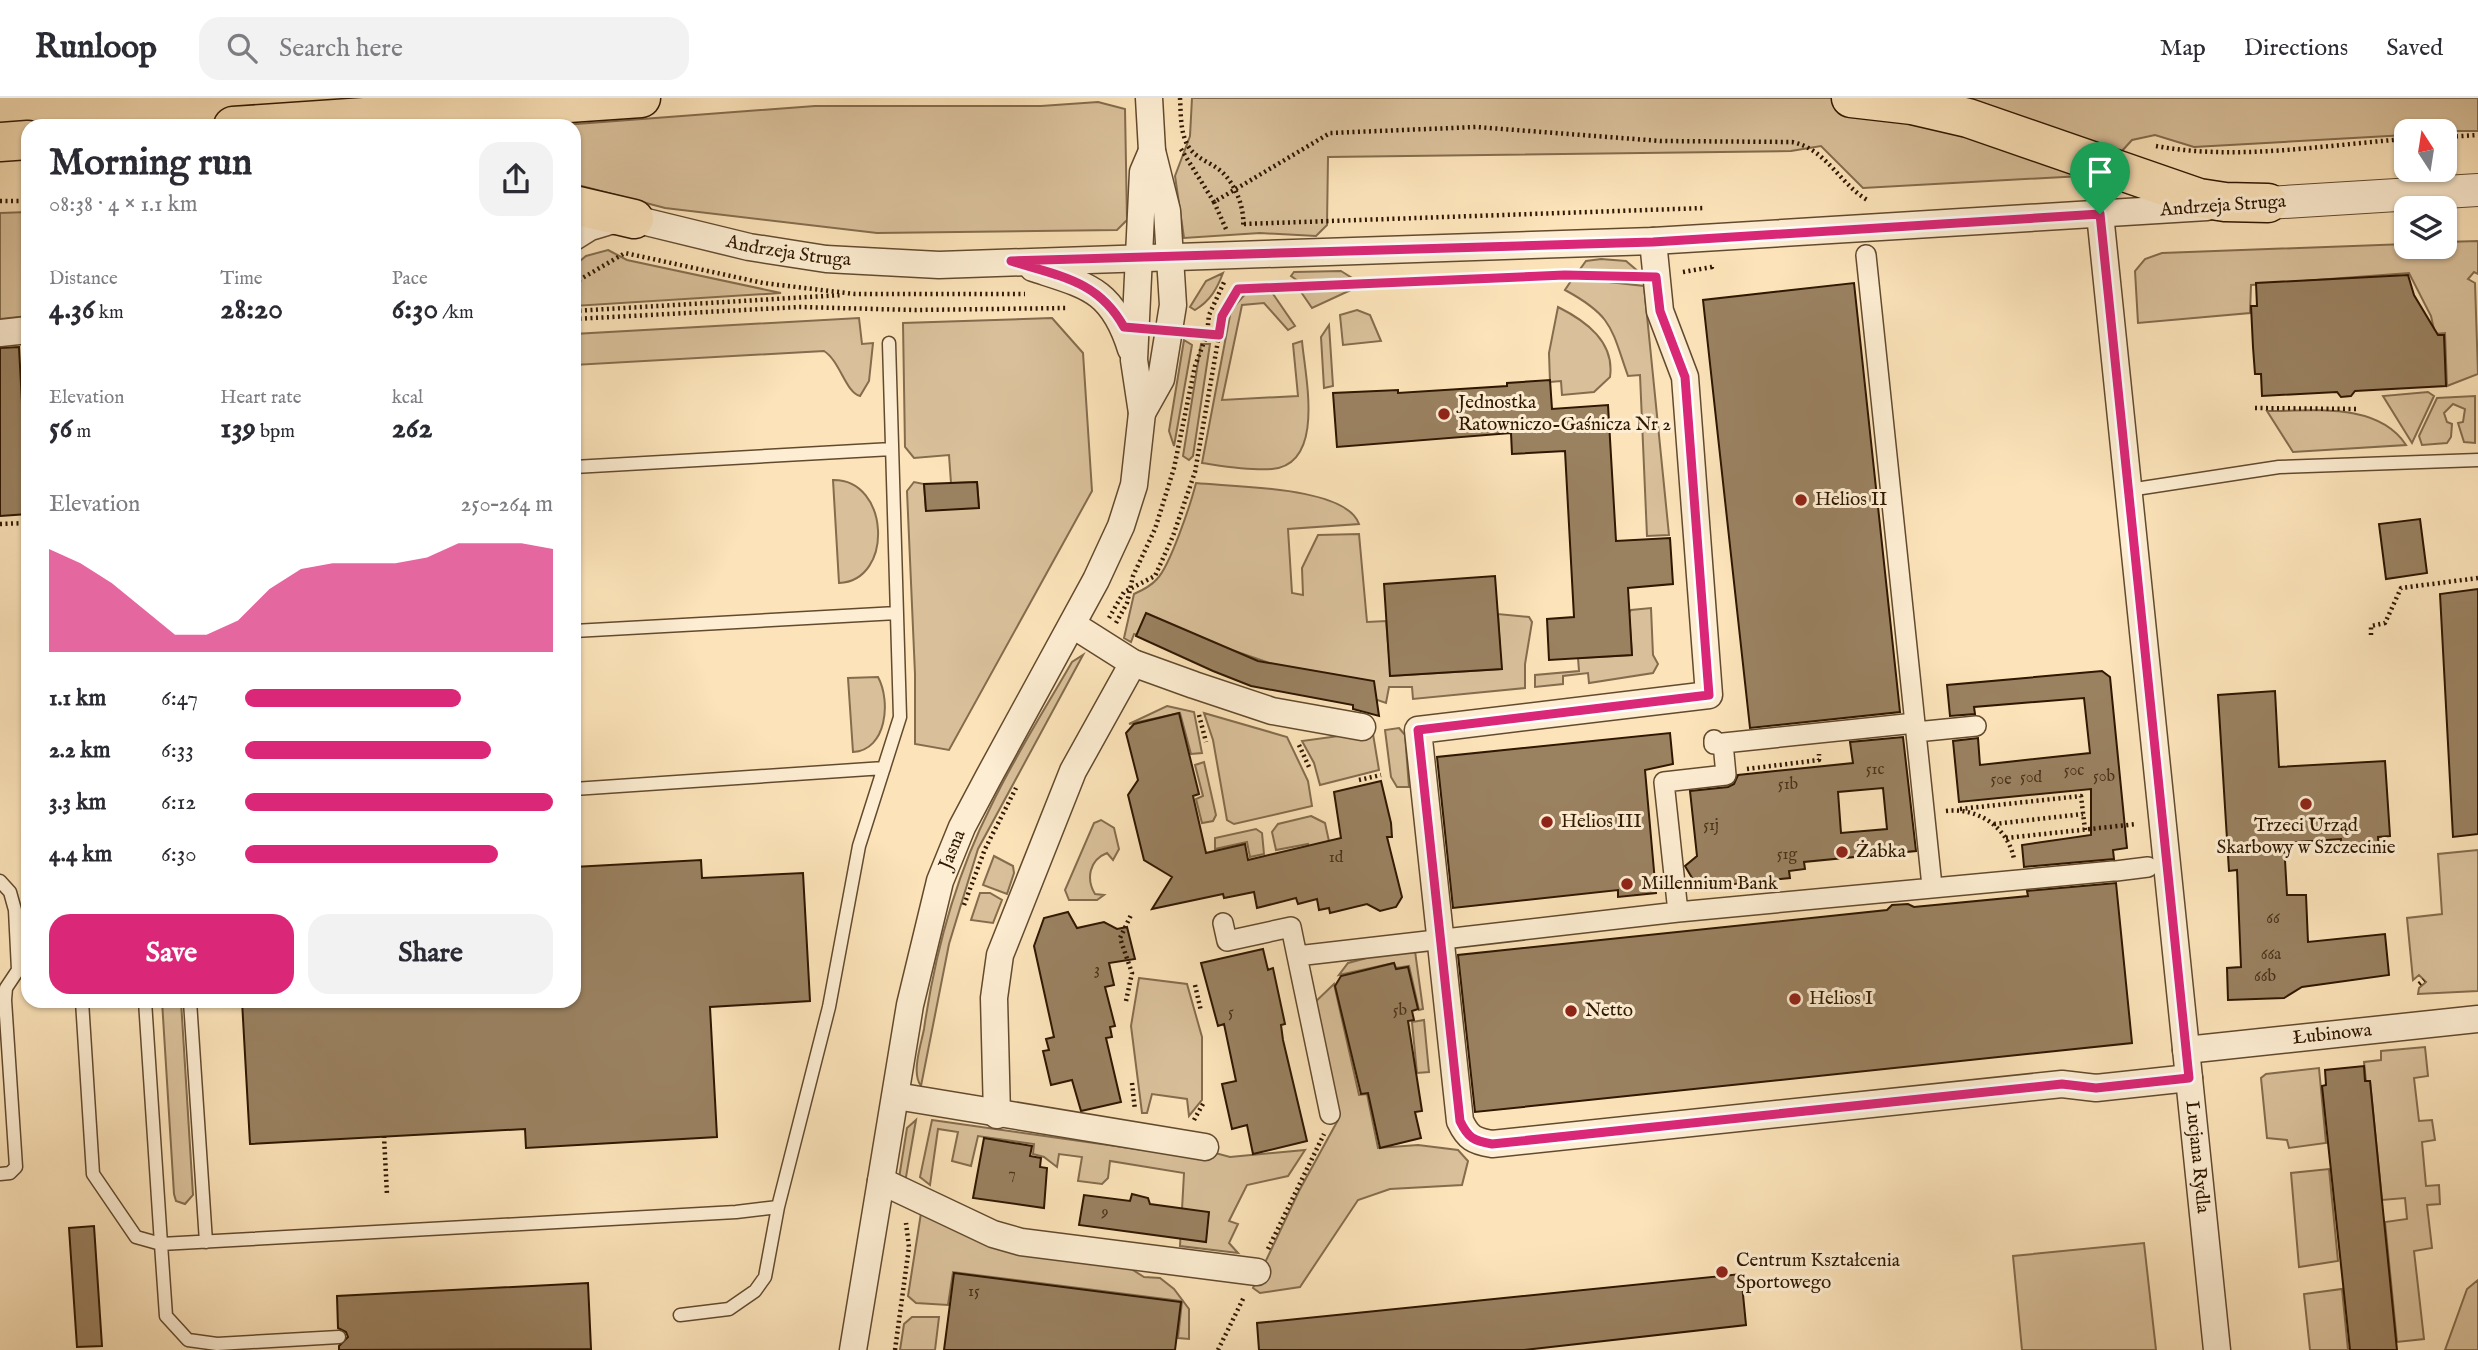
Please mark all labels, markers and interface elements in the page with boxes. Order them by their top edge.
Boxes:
search box [199,17,689,80]
text: Runloop [35,27,157,69]
icon: search [223,29,261,67]
text: Search here [279,32,403,65]
text: Map [2160,33,2206,64]
text: Directions [2244,33,2348,64]
text: Saved [2386,33,2443,64]
north arrow [2394,119,2457,182]
map controls [2394,119,2457,259]
text: Morning run [49,140,252,188]
button: share [479,142,553,216]
pin [2070,142,2130,214]
icon: arrive [2081,153,2119,191]
text: 08:38 · 4 × 1.1 km [49,190,198,219]
street label: Andrzeja Struga [2158,190,2288,222]
button: layers [2394,196,2457,259]
street label: Andrzeja Struga [723,230,852,272]
text: Distance [49,267,118,291]
text: Time [220,267,263,291]
text: Pace [392,267,428,291]
text: 4.36 [49,291,95,329]
text: 28:20 [220,291,283,329]
text: 6:30 [392,291,438,329]
text: km [95,301,124,325]
text: /km [438,301,474,325]
text: Elevation [49,386,124,410]
text: Heart rate [220,386,301,410]
text: kcal [392,386,423,410]
place label: Jednostka Ratowniczo-Gaśnicza Nr 2 [1456,391,1671,437]
marker: Jednostka Ratowniczo-Gaśnicza Nr 2 [1436,406,1452,422]
text: 56 [49,410,72,448]
text: 139 [220,410,256,448]
text: 262 [392,410,432,448]
text: m [72,420,91,444]
text: bpm [256,420,295,444]
place label: Helios II [1815,488,1887,512]
text: Elevation [49,490,140,519]
text: 250–264 m [460,490,553,519]
marker: Helios II [1793,492,1809,508]
text: 1.1 km [49,684,106,713]
text: 6:47 [161,684,198,713]
text: 2.2 km [49,736,111,765]
text: 6:33 [161,736,194,765]
house number: 51c [1866,760,1884,780]
house number: 50c [2064,761,2084,781]
house number: 50b [2093,767,2116,787]
house number: 50d [2020,768,2043,788]
house number: 50e [1991,770,2011,790]
house number: 51b [1778,775,1799,795]
text: 3.3 km [49,788,106,817]
text: 6:12 [161,788,196,817]
marker: Trzeci Urząd Skarbowy w Szczecinie [2298,796,2314,812]
place label: Helios III [1561,810,1642,834]
marker: Helios III [1539,814,1555,830]
place label: Trzeci Urząd Skarbowy w Szczecinie [2216,814,2396,860]
house number: 51j [1703,816,1719,836]
street label: Jasna [933,826,972,875]
text: 4.4 km [49,840,112,869]
text: 6:30 [161,840,197,869]
place label: Żabka [1856,840,1907,864]
marker: Żabka [1834,844,1850,860]
house number: 51g [1777,845,1798,865]
house number: 1d [1329,848,1344,868]
place label: Millennium Bank [1641,872,1779,896]
marker: Millennium Bank [1619,876,1635,892]
house number: 66 [2266,909,2280,929]
button: Save [49,914,294,994]
button: Share [308,914,553,994]
house number: 66a [2261,945,2281,965]
house number: 3 [1094,960,1100,980]
house number: 66b [2254,967,2276,987]
place label: Helios I [1809,987,1873,1011]
marker: Helios I [1787,991,1803,1007]
place label: Netto [1585,999,1633,1023]
house number: 5b [1393,1001,1408,1021]
house number: 5 [1228,1003,1234,1023]
marker: Netto [1563,1003,1579,1019]
street label: Łubinowa [2291,1018,2374,1051]
street label: Lucjana Rydla [2179,1100,2215,1215]
house number: 7 [1008,1164,1016,1184]
house number: 9 [1101,1203,1109,1223]
place label: Centrum Kształcenia Sportowego [1736,1249,1901,1295]
marker: Centrum Kształcenia Sportowego [1714,1264,1730,1280]
house number: 15 [968,1282,980,1302]

